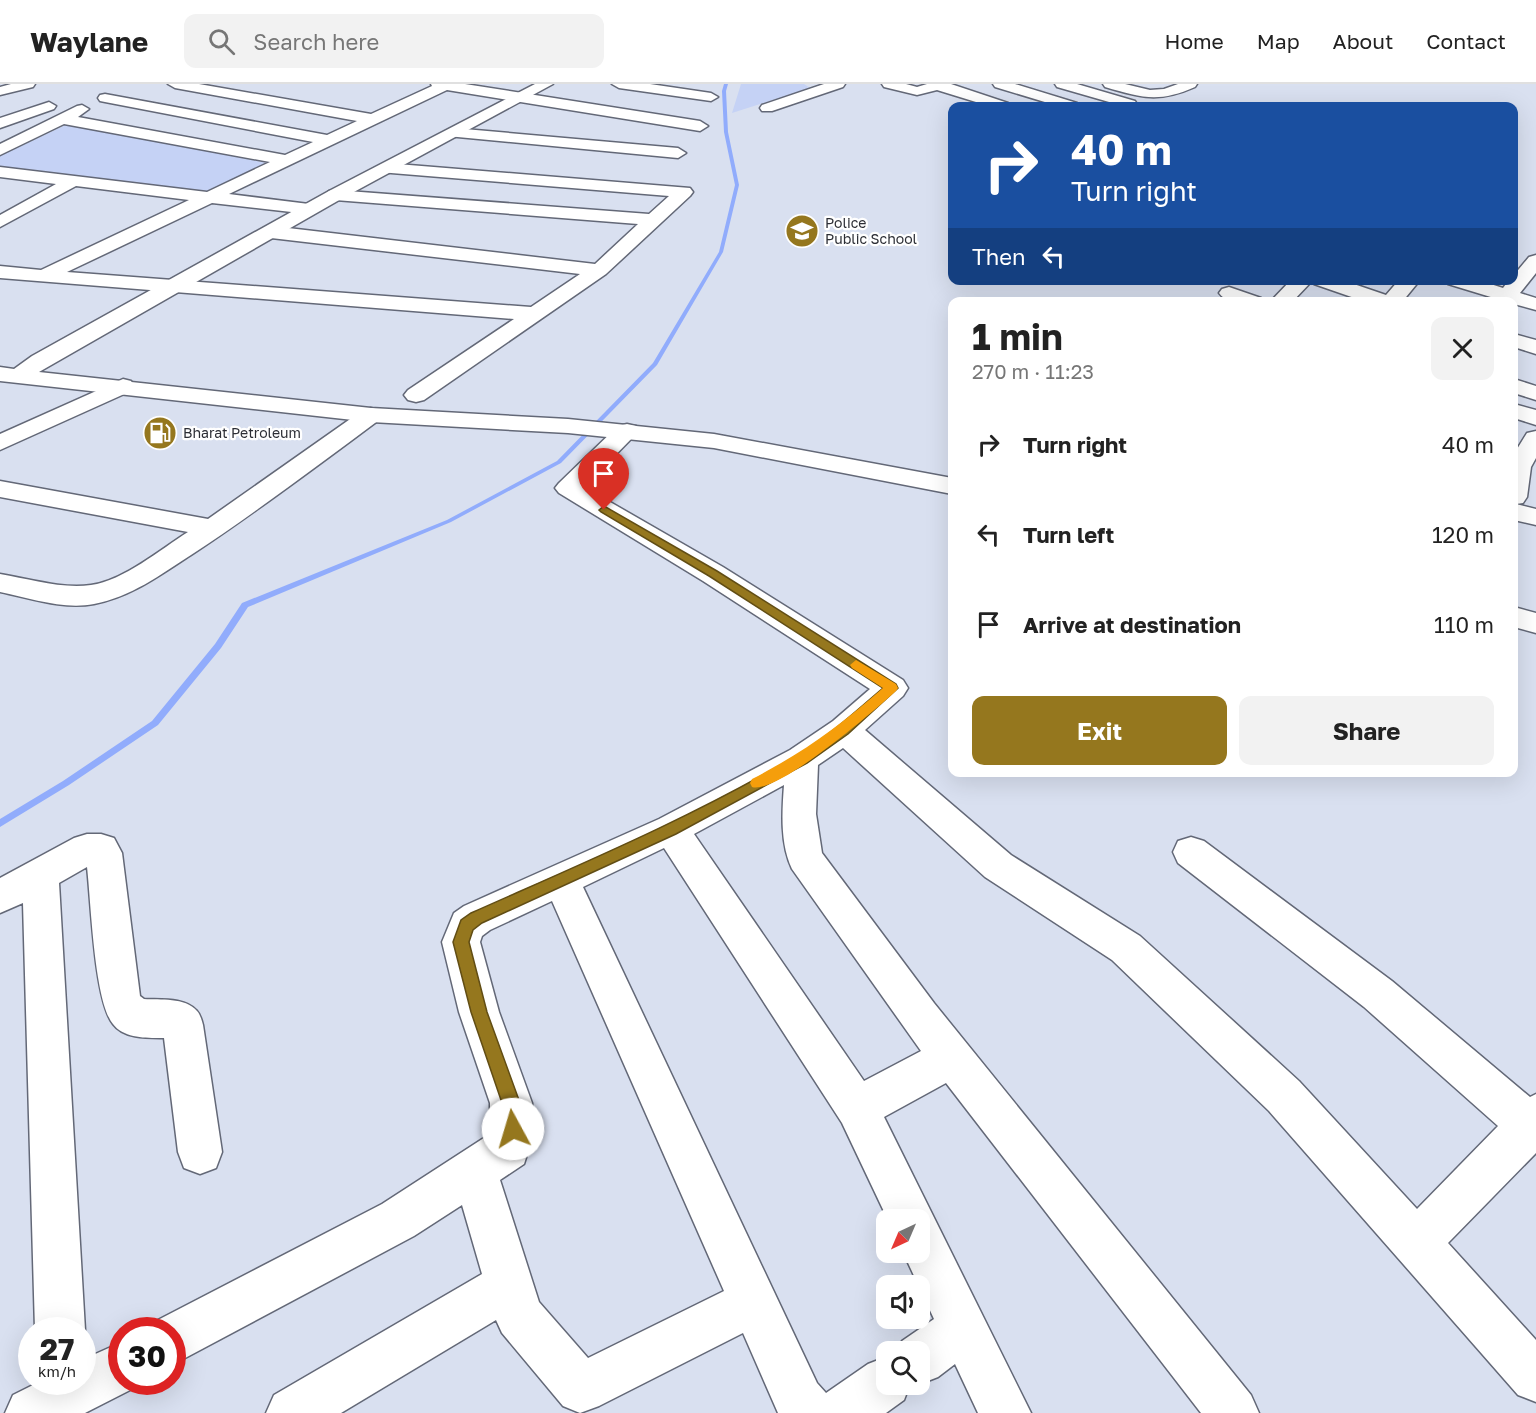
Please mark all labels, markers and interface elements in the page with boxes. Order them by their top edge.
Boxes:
search box [184,14,604,68]
text: Waylane [30,25,148,58]
icon: search [205,25,238,58]
text: Search here [253,28,379,55]
text: Home [1164,28,1224,54]
text: Map [1257,28,1300,54]
text: About [1333,28,1393,54]
text: Contact [1426,28,1506,54]
text: 40 m [1071,124,1172,174]
icon: right [972,126,1050,204]
text: Turn right [1071,175,1197,207]
school or university icon: Police Public School [784,213,820,249]
place label: Police Public School [825,214,917,247]
icon: left [1037,240,1070,273]
text: Then [972,243,1025,270]
text: 1 min [972,315,1063,358]
button: close [1431,317,1494,380]
text: 270 m · 11:23 [972,359,1094,383]
fuel station icon: Bharat Petroleum [142,415,178,451]
place label: Bharat Petroleum [183,424,301,441]
icon: right [972,428,1005,461]
text: Turn right [1023,431,1127,458]
text: 40 m [1442,431,1494,458]
pin [578,448,629,510]
icon: arrive [587,457,620,490]
icon: left [972,518,1005,551]
text: Turn left [1023,521,1114,548]
text: 120 m [1432,521,1494,548]
icon: arrive [972,608,1005,641]
text: Arrive at destination [1023,611,1241,638]
text: 110 m [1434,611,1494,638]
button: Exit [972,696,1227,765]
button: Share [1239,696,1494,765]
position arrow [481,1097,545,1161]
north arrow [876,1209,930,1263]
map controls [876,1209,930,1395]
button: sound [876,1275,930,1329]
speed limit sign: 30 [108,1317,186,1395]
text: 27 [40,1331,74,1367]
button: search [876,1341,930,1395]
text: km/h [38,1362,76,1380]

